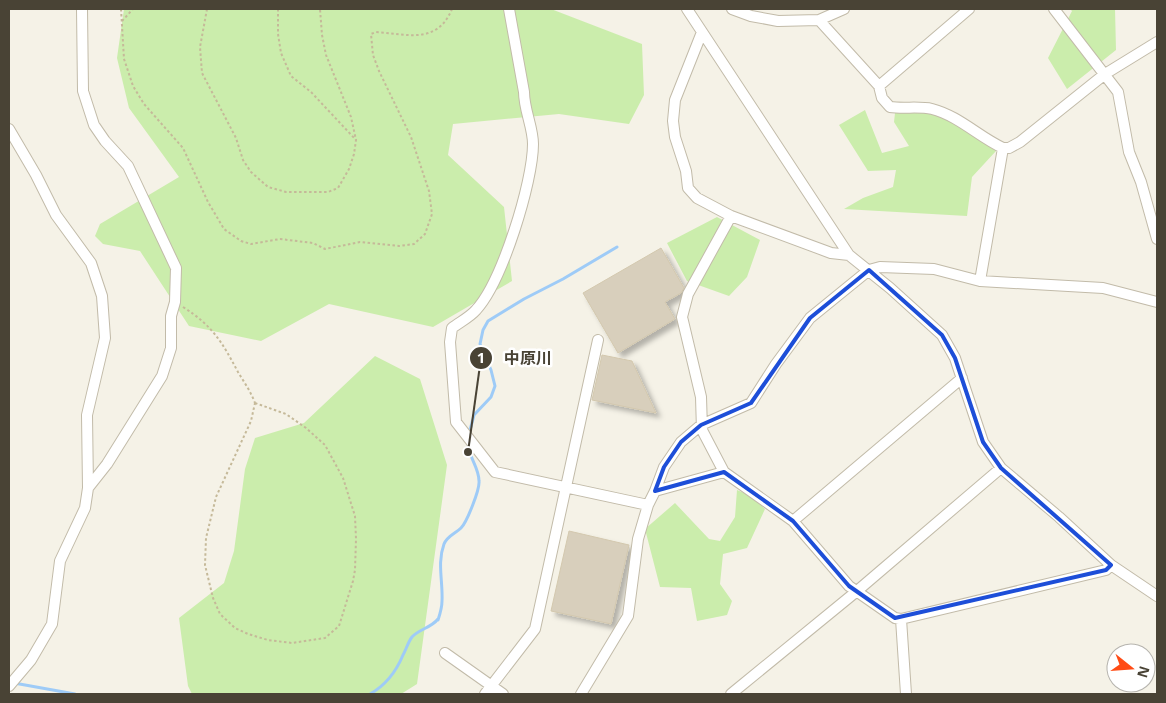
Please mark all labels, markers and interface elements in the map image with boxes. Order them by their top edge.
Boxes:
callout: 中原川 [469,343,562,374]
text: 1 [477,347,485,367]
text: 中原川 [504,347,552,369]
north arrow [1106,643,1156,693]
text: N [1133,664,1155,680]

